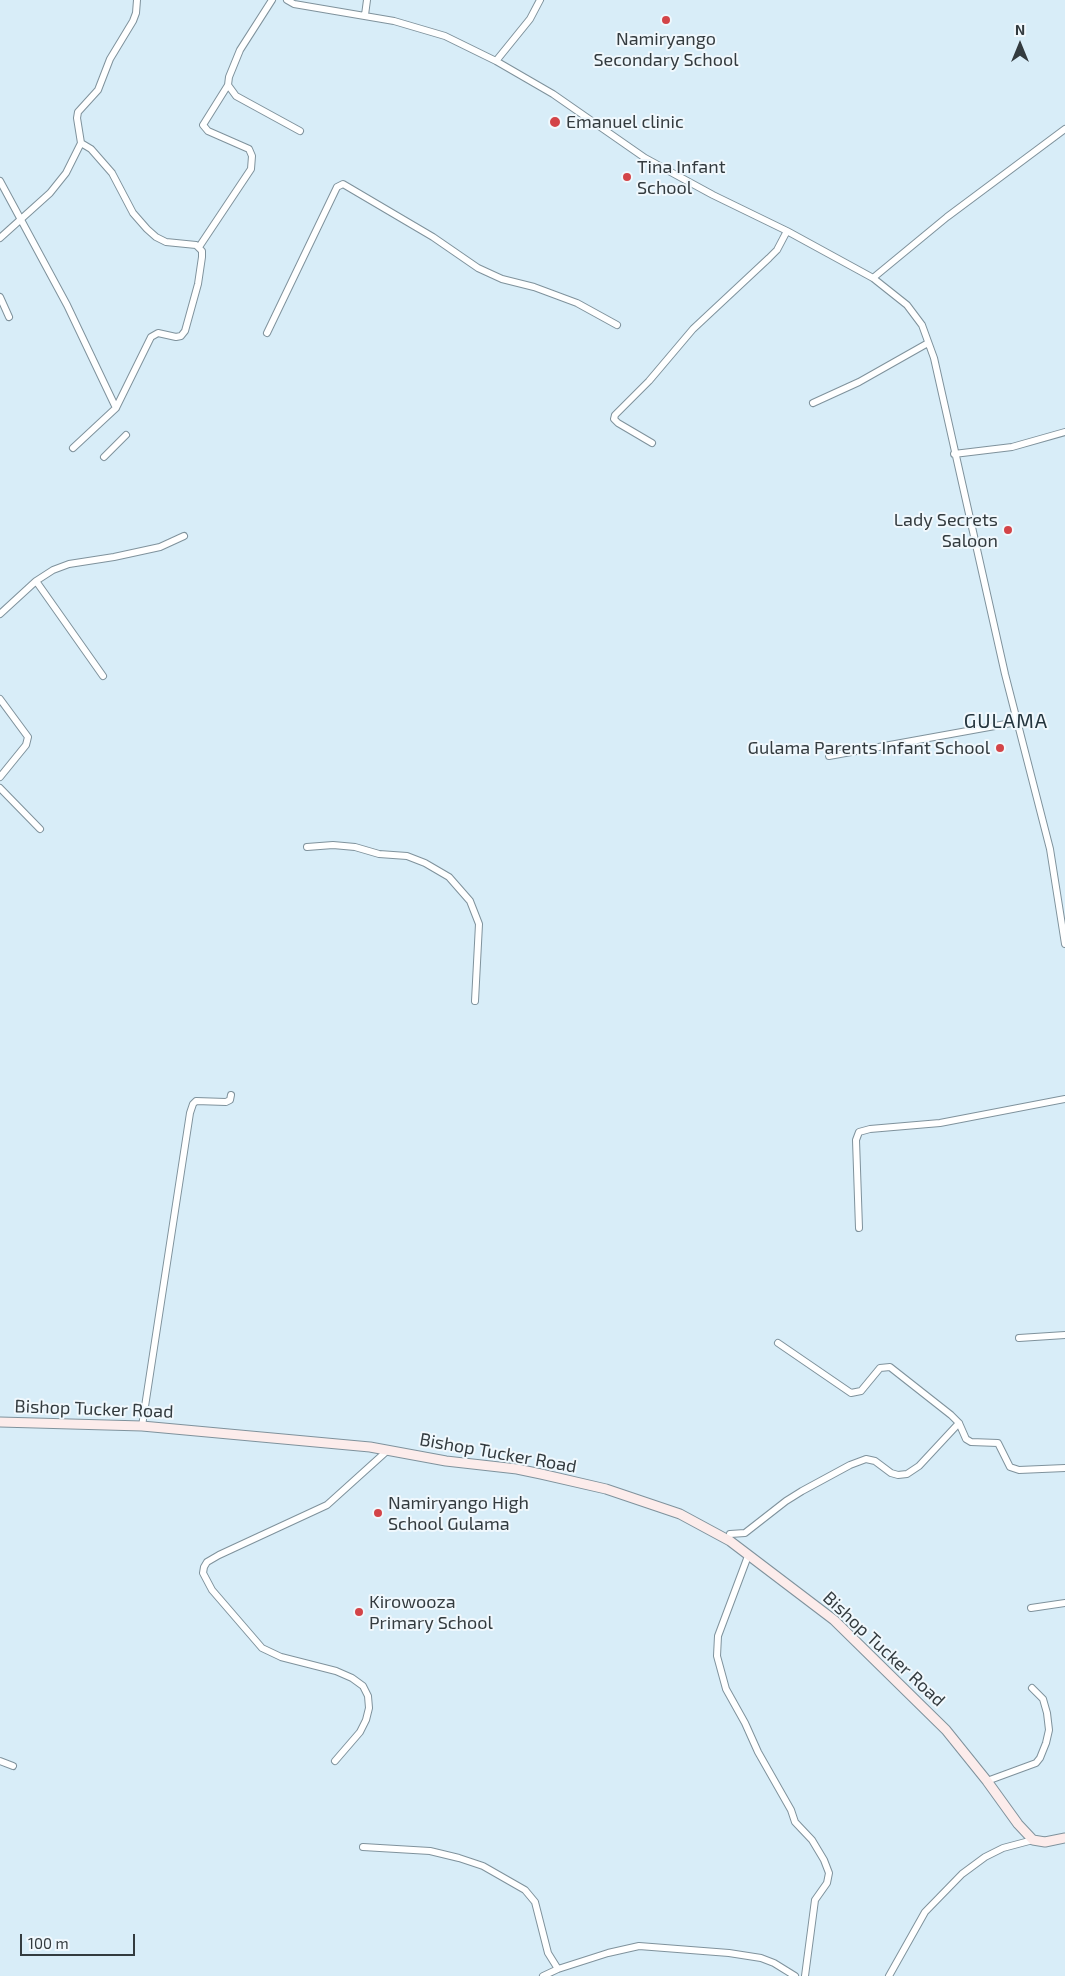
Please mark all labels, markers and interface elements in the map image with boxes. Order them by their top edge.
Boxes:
marker: Namiryango Secondary School [660,14,672,26]
north arrow [995,20,1045,70]
text: N [1015,21,1025,38]
place label: Namiryango Secondary School [593,28,739,70]
place label: Emanuel clinic [566,111,684,133]
marker: Emanuel clinic [548,115,562,129]
place label: Tina Infant School [637,156,725,198]
marker: Tina Infant School [621,171,633,183]
place label: Lady Secrets Saloon [894,509,998,552]
marker: Lady Secrets Saloon [1002,524,1014,536]
district label: GULAMA [963,709,1049,733]
place label: Gulama Parents Infant School [748,737,990,759]
marker: Gulama Parents Infant School [994,742,1006,754]
street label: Bishop Tucker Road [14,1395,174,1423]
street label: Bishop Tucker Road [418,1429,578,1477]
place label: Namiryango High School Gulama [388,1492,529,1535]
marker: Namiryango High School Gulama [372,1507,384,1519]
street label: Bishop Tucker Road [818,1587,950,1711]
place label: Kirowooza Primary School [369,1591,493,1634]
marker: Kirowooza Primary School [353,1606,365,1618]
scale bar [22,1924,138,1956]
text: 100 m [28,1934,69,1952]

